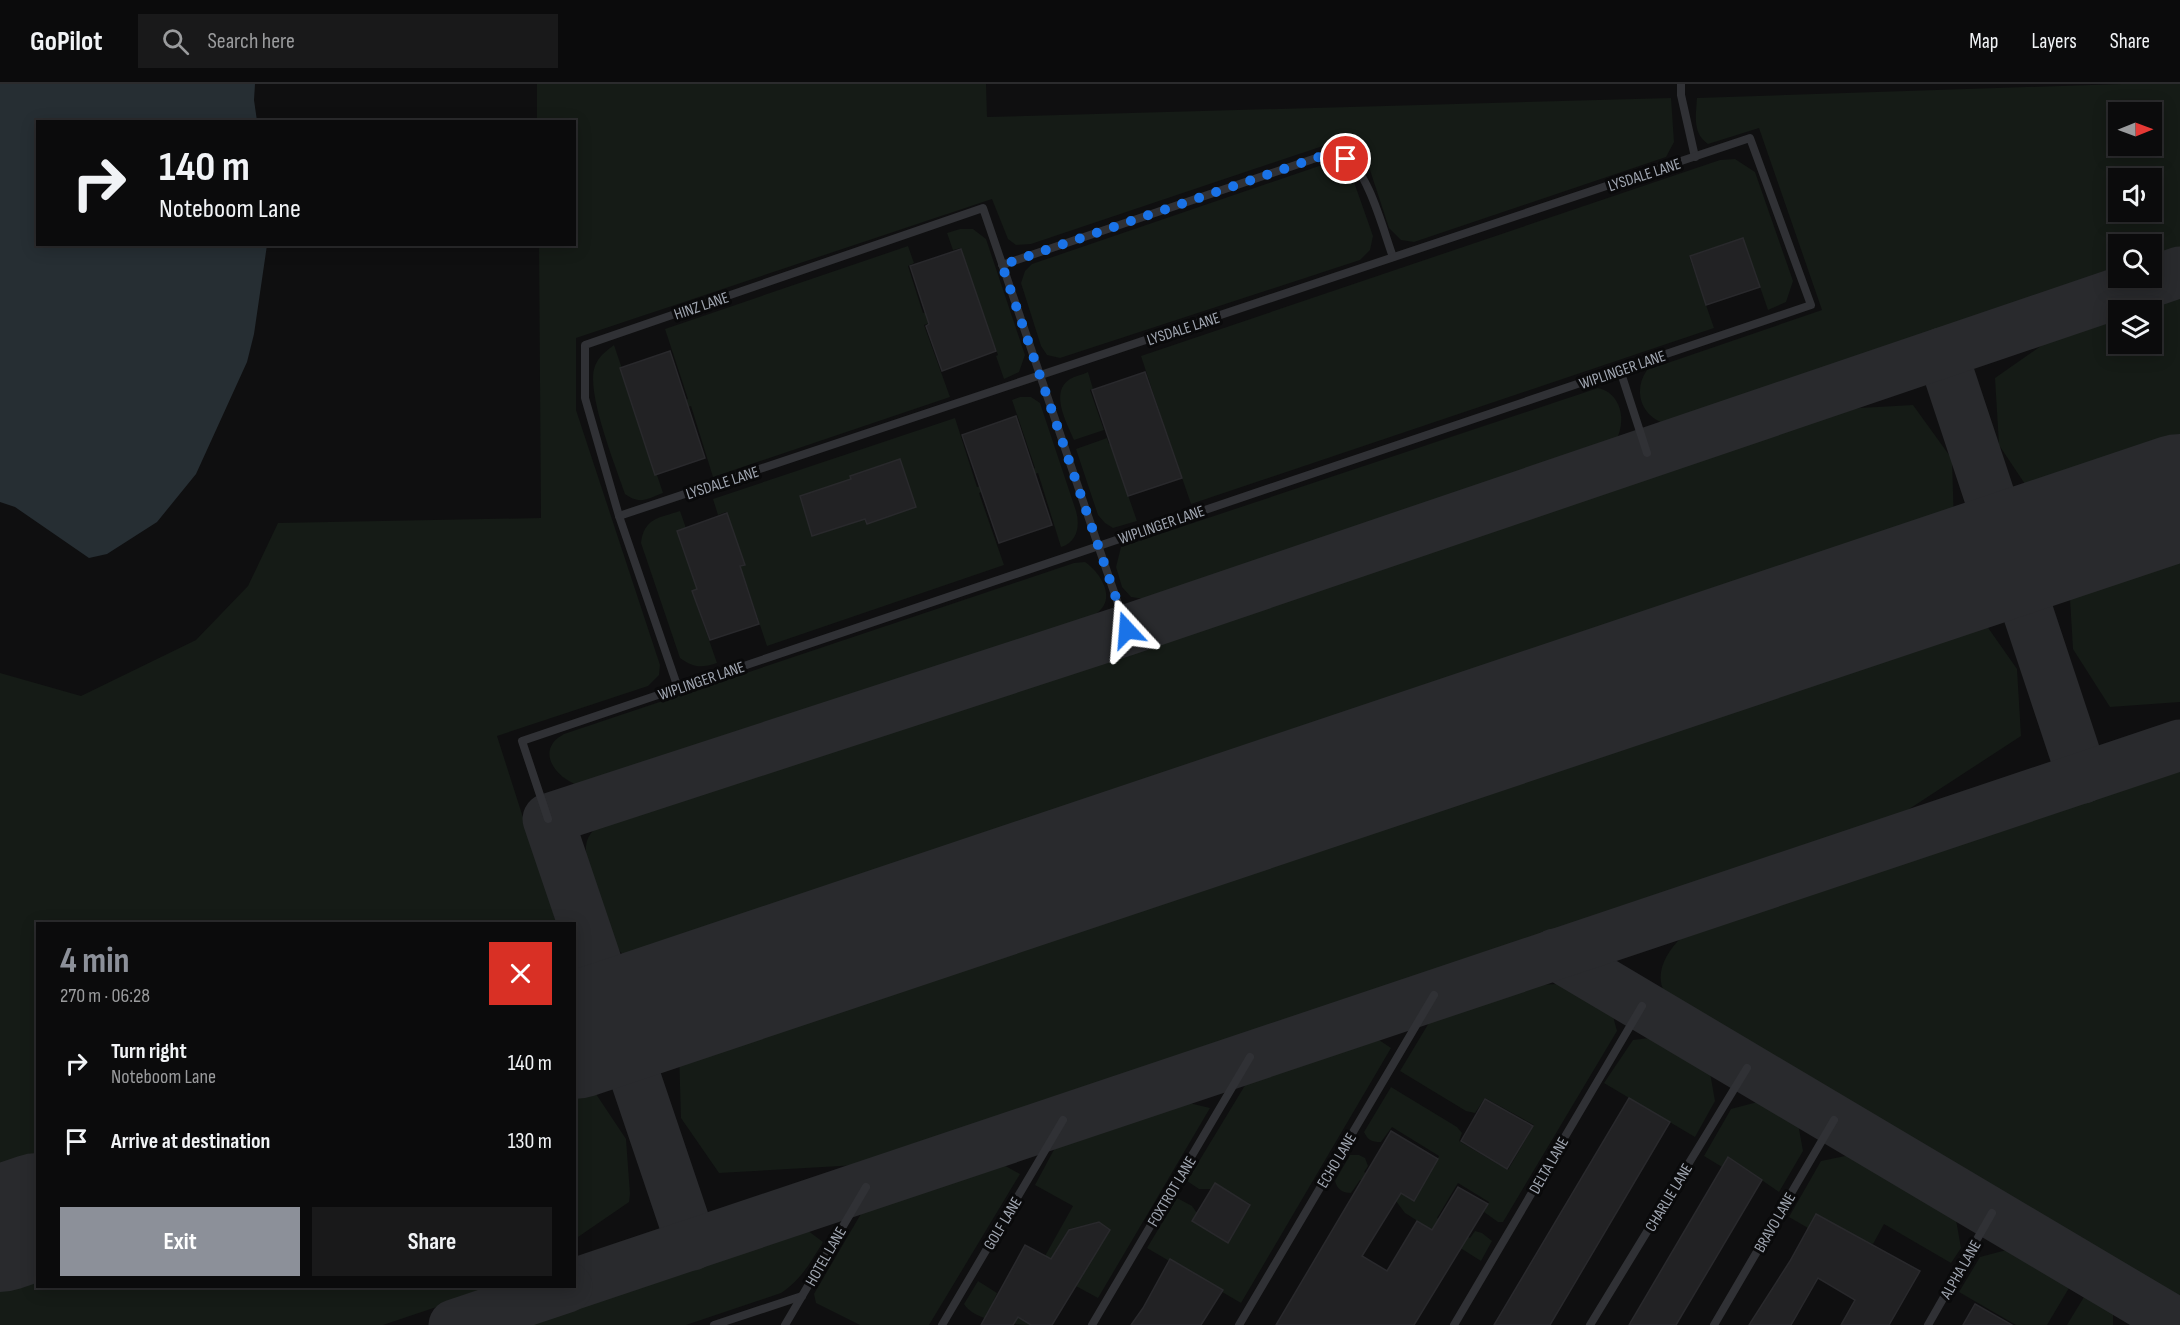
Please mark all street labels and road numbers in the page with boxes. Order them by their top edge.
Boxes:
street label: LYSDALE LANE [1606,155,1683,196]
street label: HINZ LANE [672,288,731,325]
street label: LYSDALE LANE [1145,309,1222,350]
street label: WIPLINGER LANE [1577,347,1668,394]
street label: LYSDALE LANE [684,463,761,504]
street label: WIPLINGER LANE [1116,502,1207,549]
street label: WIPLINGER LANE [656,658,747,705]
street label: ECHO LANE [1314,1130,1361,1192]
street label: DELTA LANE [1526,1134,1573,1197]
street label: FOXTROT LANE [1144,1153,1201,1230]
street label: CHARLIE LANE [1642,1160,1697,1235]
street label: BRAVO LANE [1751,1189,1800,1256]
street label: GOLF LANE [980,1194,1026,1254]
street label: HOTEL LANE [802,1224,851,1290]
street label: ALPHA LANE [1936,1237,1986,1303]

